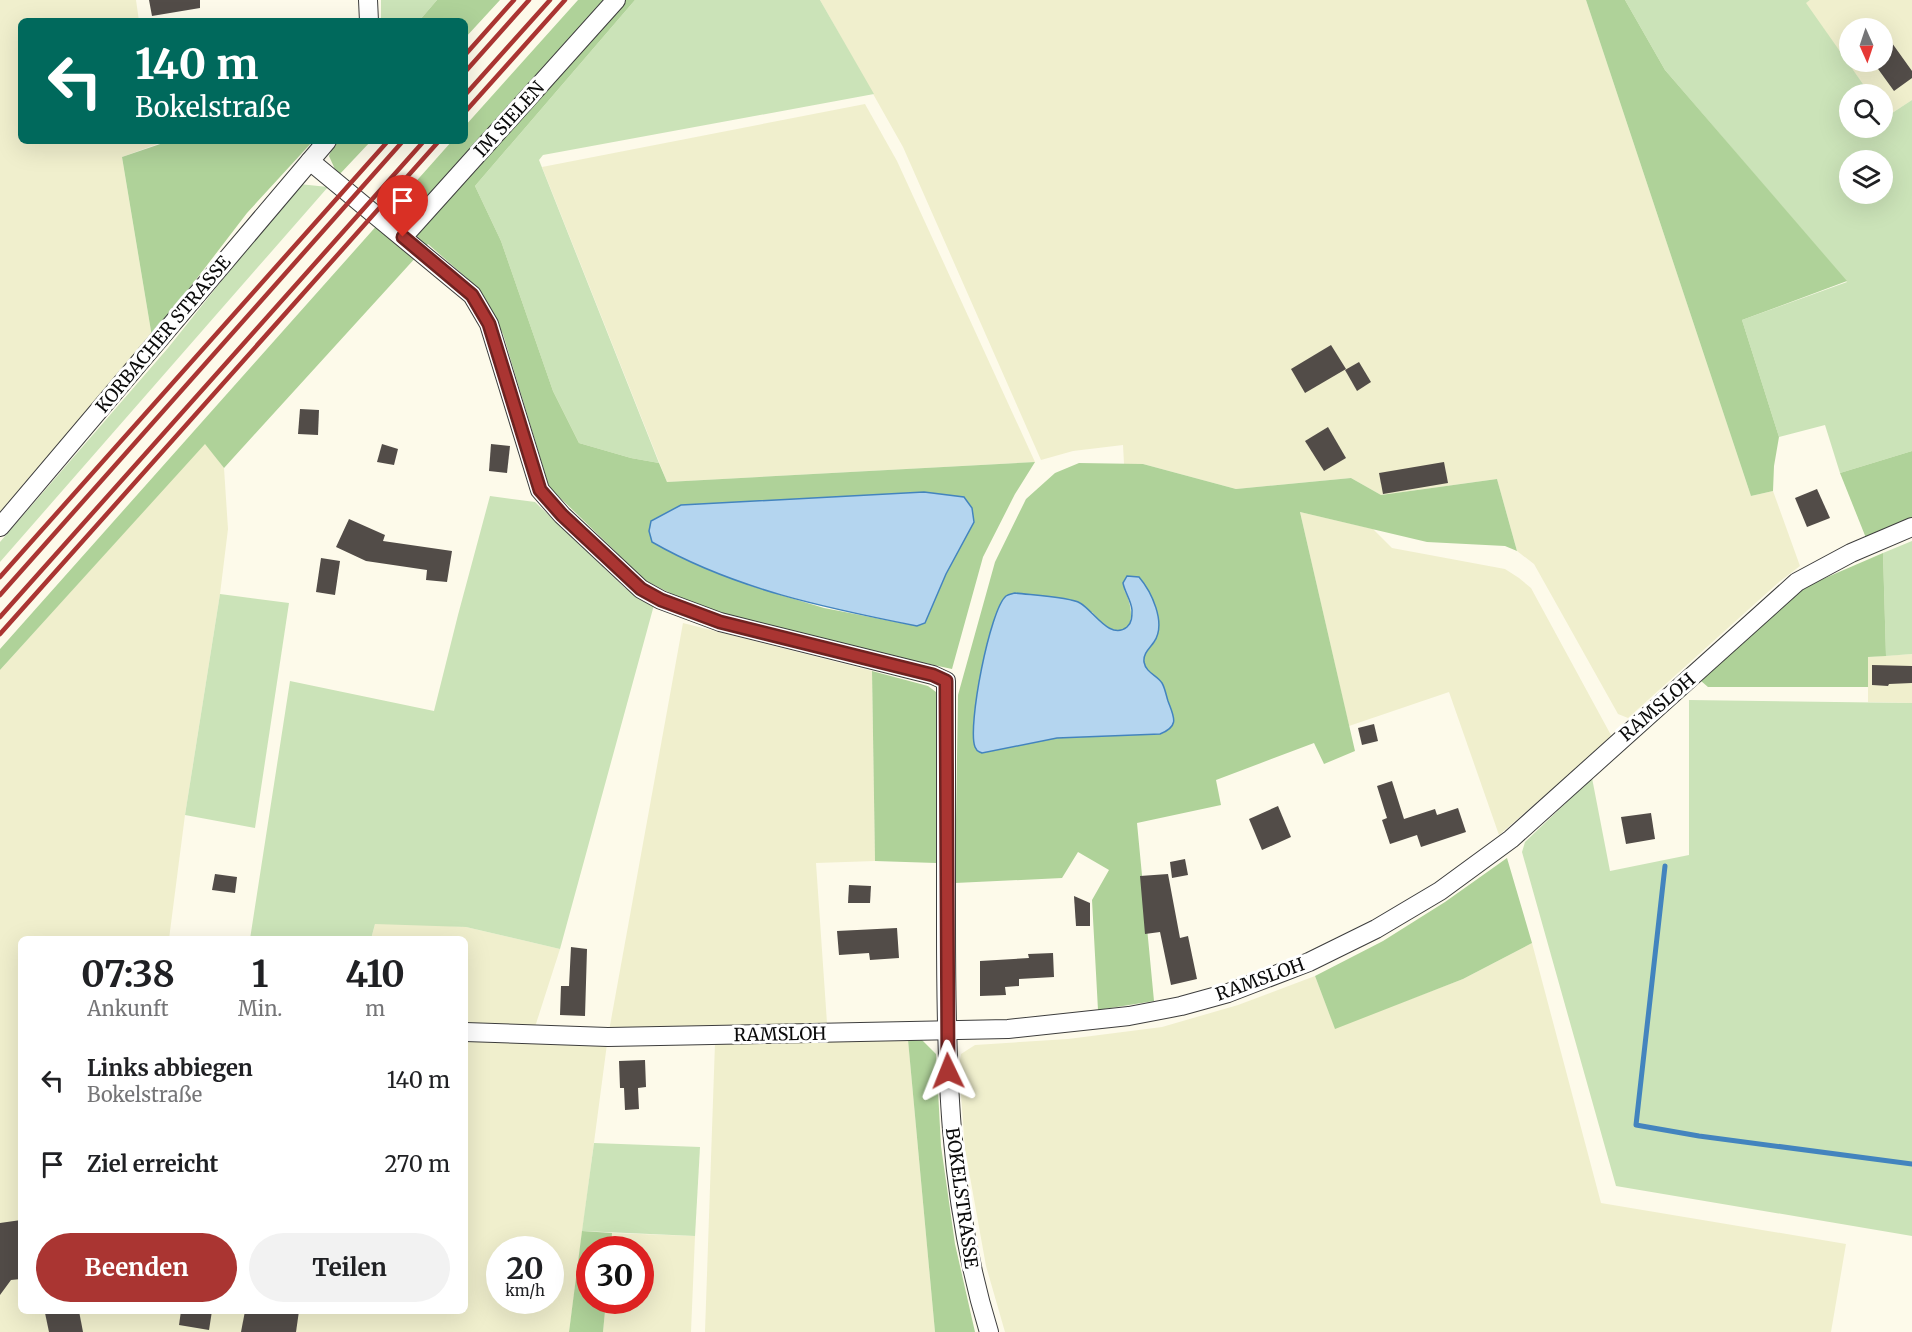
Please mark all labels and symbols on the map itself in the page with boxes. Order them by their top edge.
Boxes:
north arrow [1839,18,1893,72]
street label: IM SIELEN [469,76,549,162]
pin [377,175,428,237]
street label: KORBACHER STRASSE [91,250,236,417]
street label: RAMSLOH [1614,668,1700,746]
street label: RAMSLOH [1212,952,1308,1006]
street label: RAMSLOH [733,1022,827,1046]
position arrow [916,1039,980,1103]
street label: BOKELSTRASSE [941,1126,983,1271]
speed limit sign: 30 [576,1236,654,1314]

